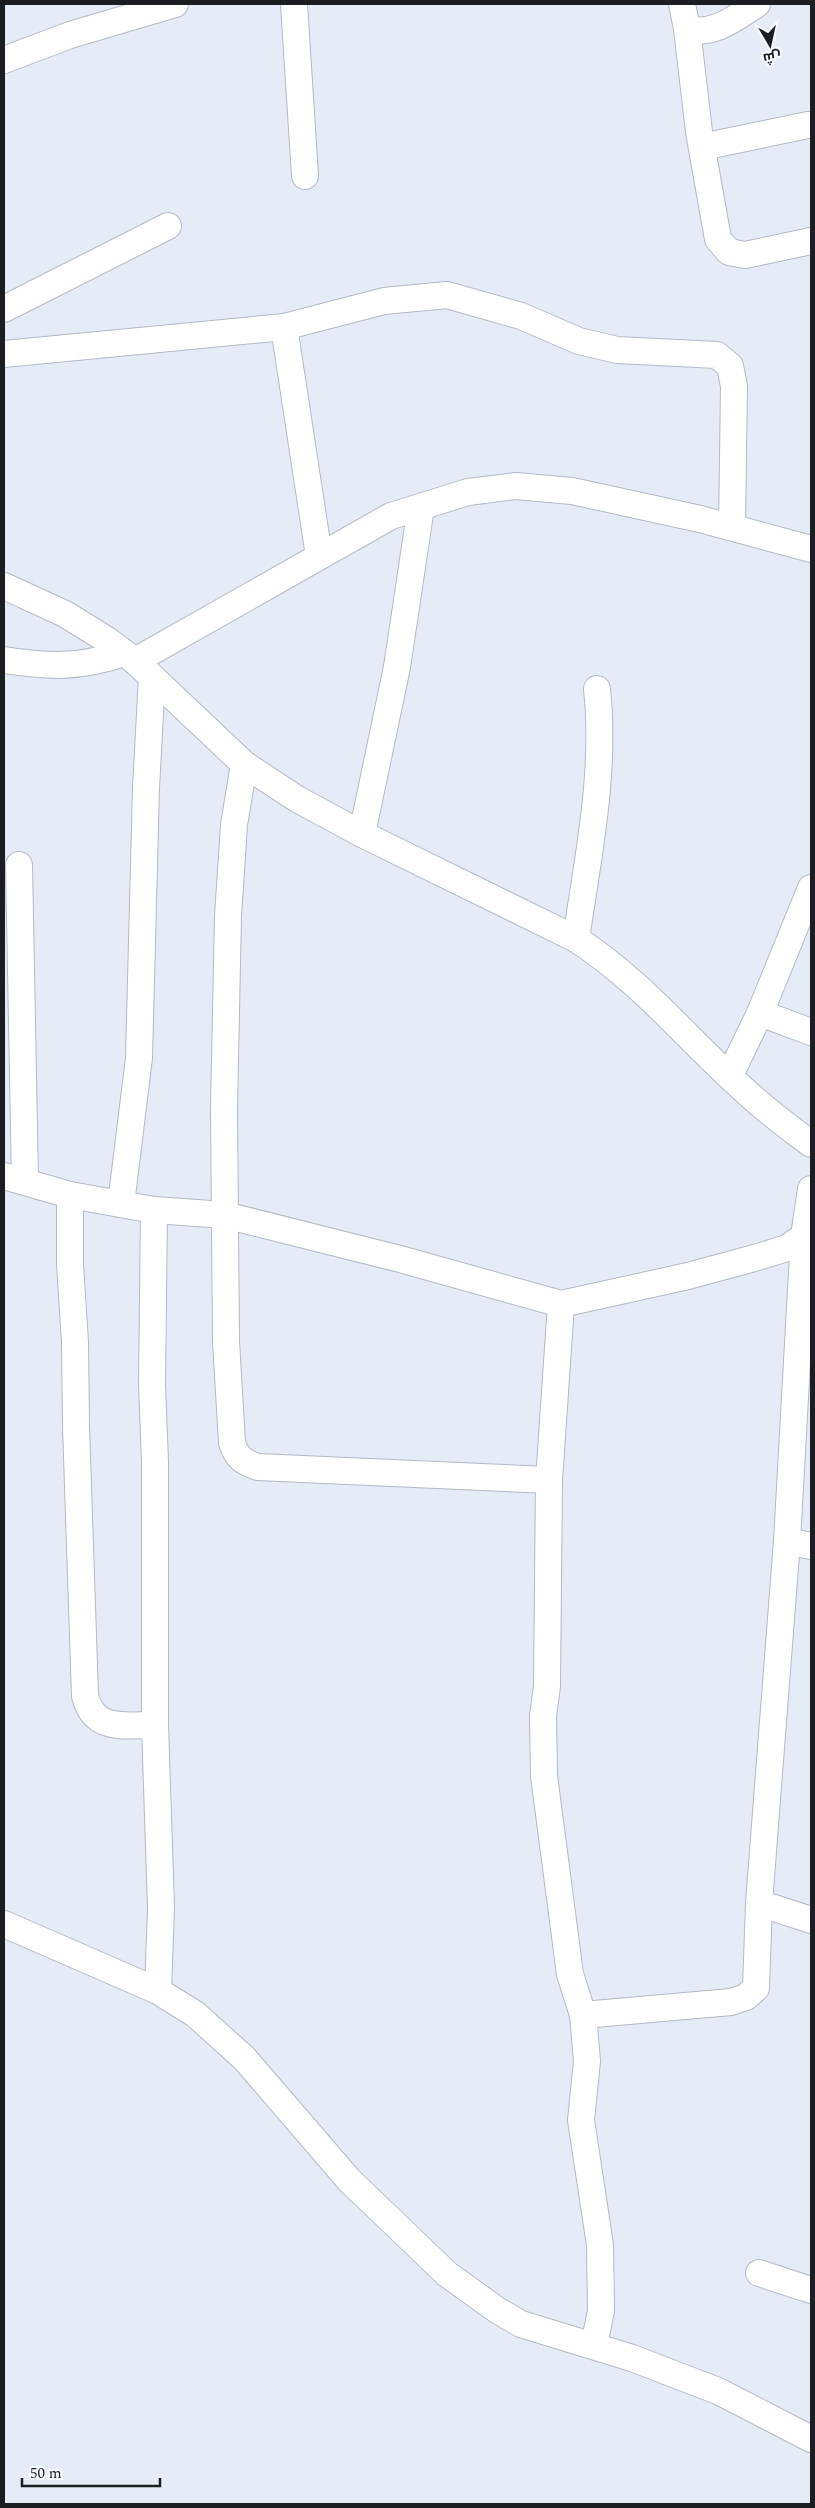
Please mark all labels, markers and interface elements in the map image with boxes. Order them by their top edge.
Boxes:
north arrow [745,20,795,70]
text: ش [761,46,782,69]
scale bar [22,2456,160,2488]
text: 50 m [30,2462,62,2485]

